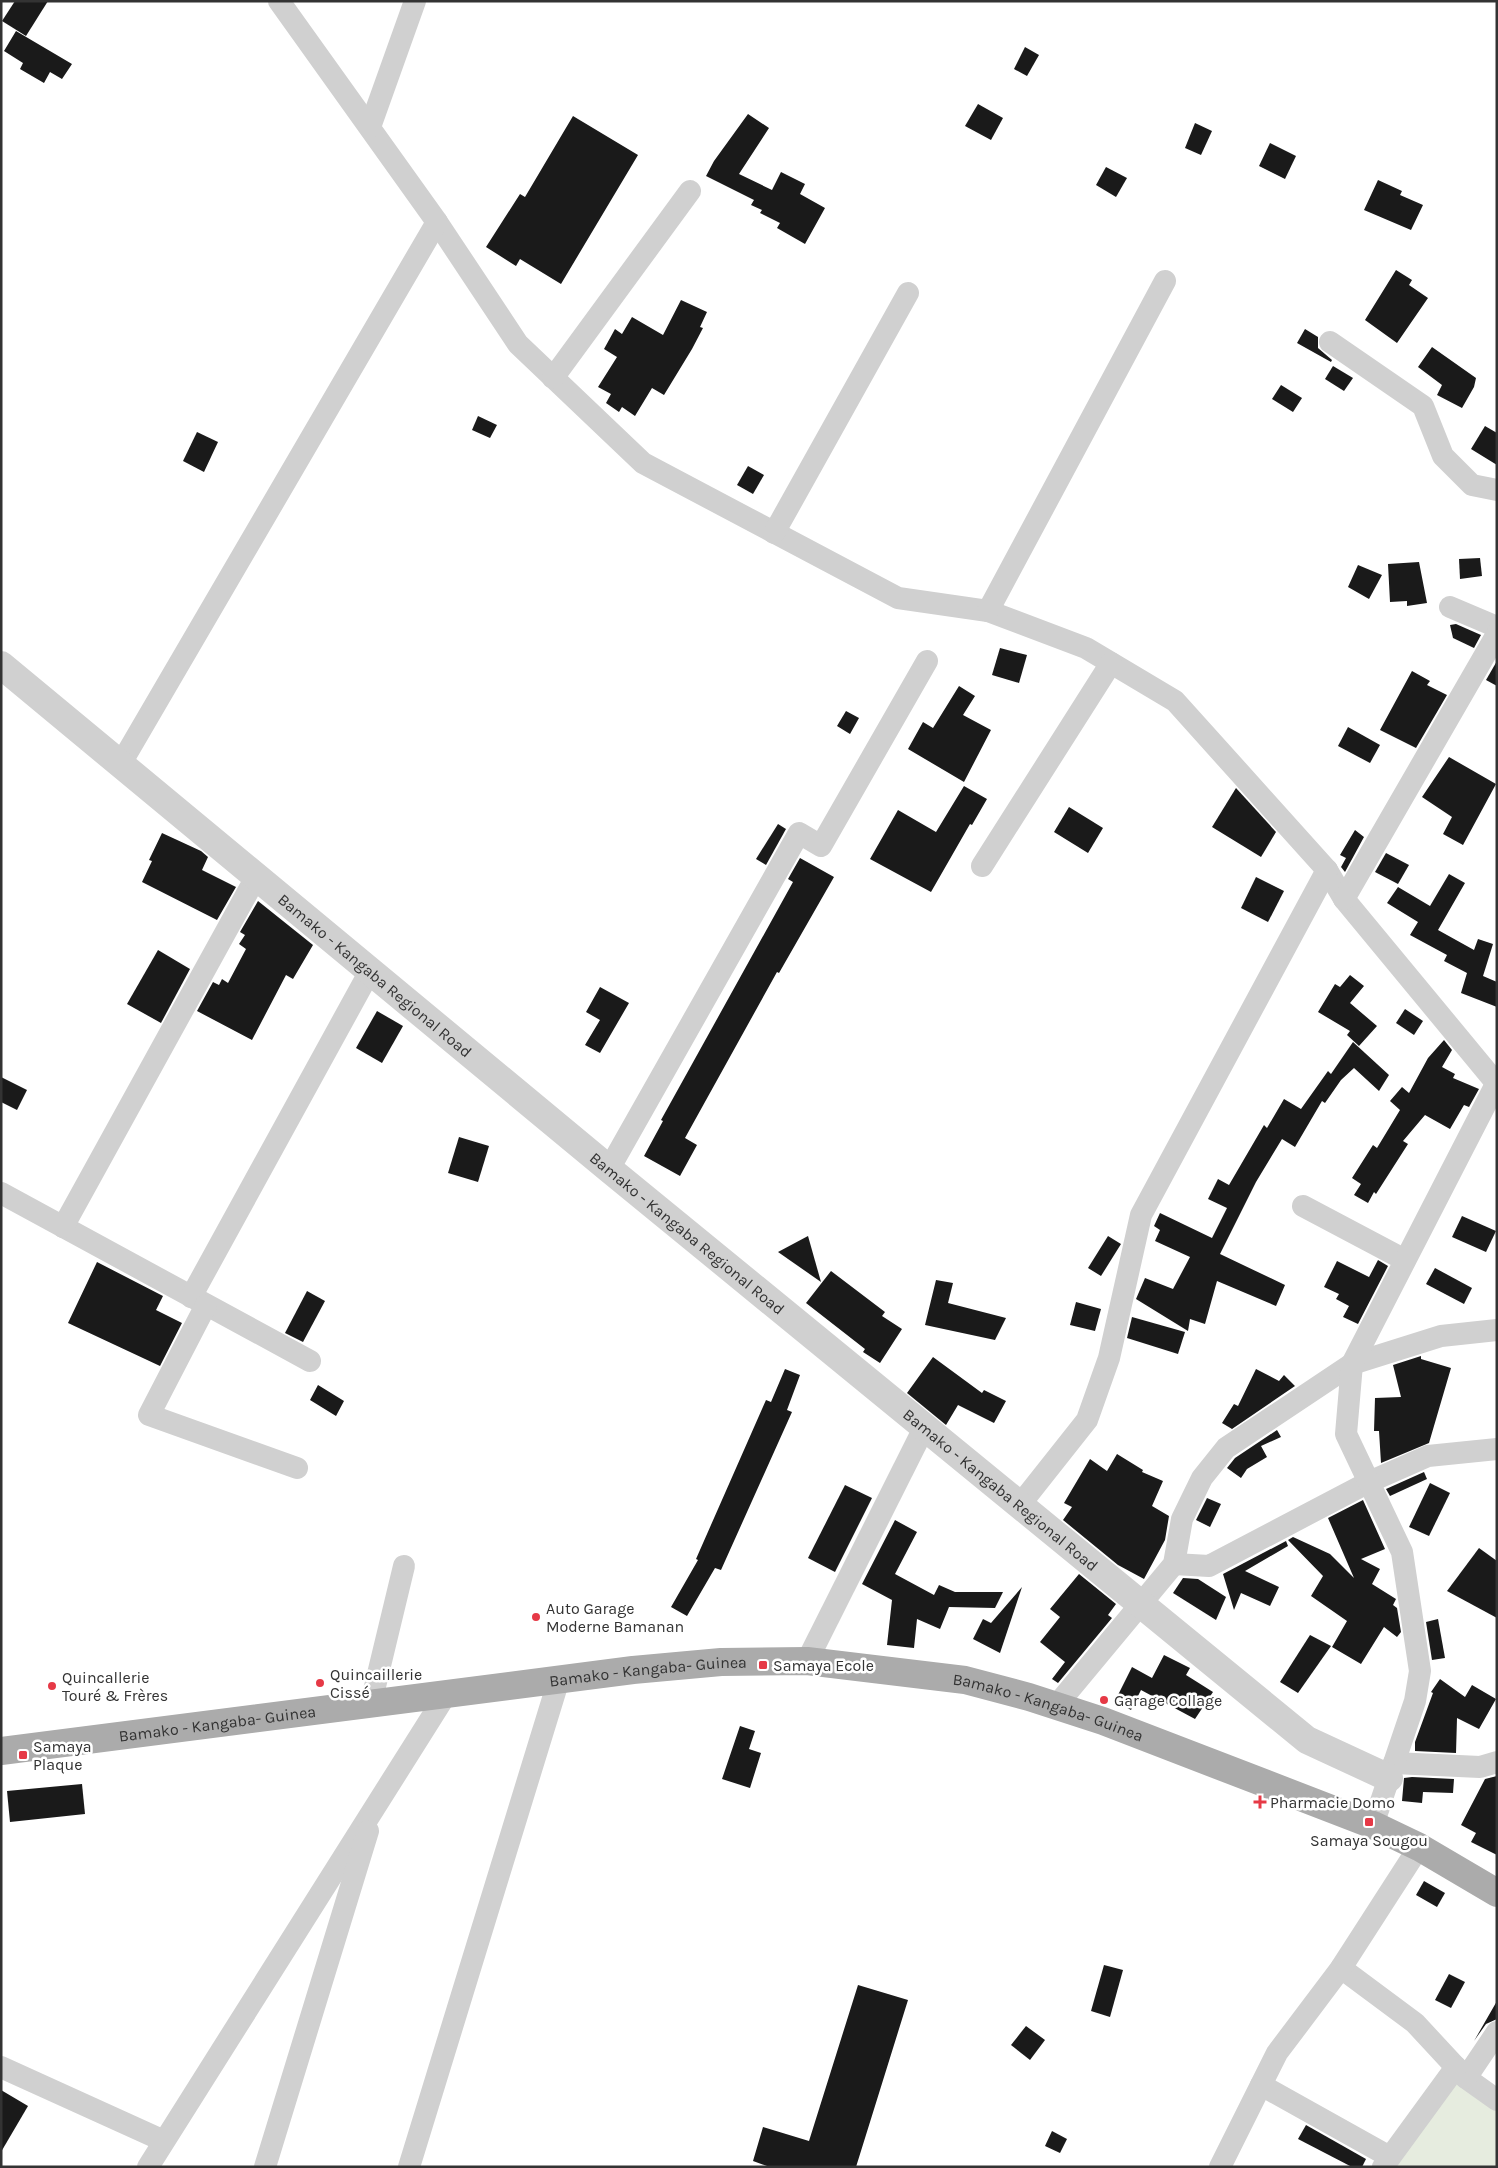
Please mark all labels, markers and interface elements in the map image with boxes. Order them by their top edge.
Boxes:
street label: Bamako - Kangaba Regional Road [274,889,476,1061]
street label: Bamako - Kangaba Regional Road [586,1148,789,1318]
street label: Bamako - Kangaba Regional Road [900,1404,1102,1575]
place label: Auto Garage Moderne Bamanan [546,1599,684,1636]
marker: Auto Garage Moderne Bamanan [530,1611,542,1623]
street label: Bamako - Kangaba- Guinea [548,1652,747,1690]
place label: Samaya Ecole [773,1656,874,1675]
marker: Samaya Ecole [757,1659,769,1671]
place label: Quincaillerie Cissé [330,1665,422,1702]
place label: Quincallerie Touré & Frères [62,1668,168,1705]
street label: Bamako - Kangaba- Guinea [952,1669,1146,1745]
marker: Quincaillerie Cissé [314,1677,326,1689]
marker: Quincallerie Touré & Frères [46,1680,58,1692]
place label: Garage Collage [1114,1691,1222,1710]
marker: Garage Collage [1098,1694,1110,1706]
street label: Bamako - Kangaba- Guinea [117,1701,317,1745]
place label: Samaya Plaque [33,1737,92,1774]
marker: Samaya Plaque [17,1749,29,1761]
place label: Pharmacie Domo [1270,1793,1395,1812]
marker: Pharmacie Domo [1254,1796,1266,1808]
marker: Samaya Sougou [1363,1816,1375,1828]
place label: Samaya Sougou [1310,1831,1428,1850]

